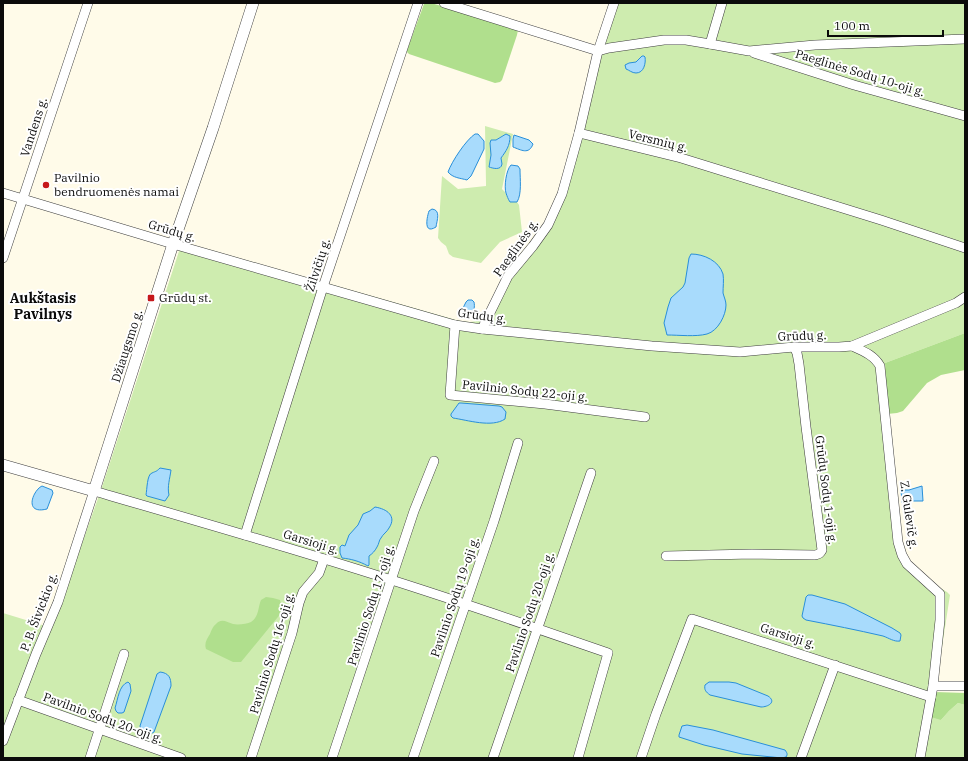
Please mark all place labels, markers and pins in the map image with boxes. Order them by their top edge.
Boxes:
place label: Pavilnio bendruomenės namai [54,170,179,199]
marker: Pavilnio bendruomenės namai [41,180,51,190]
place label: Grūdų st. [159,290,211,305]
marker: Grūdų st. [146,293,156,303]

